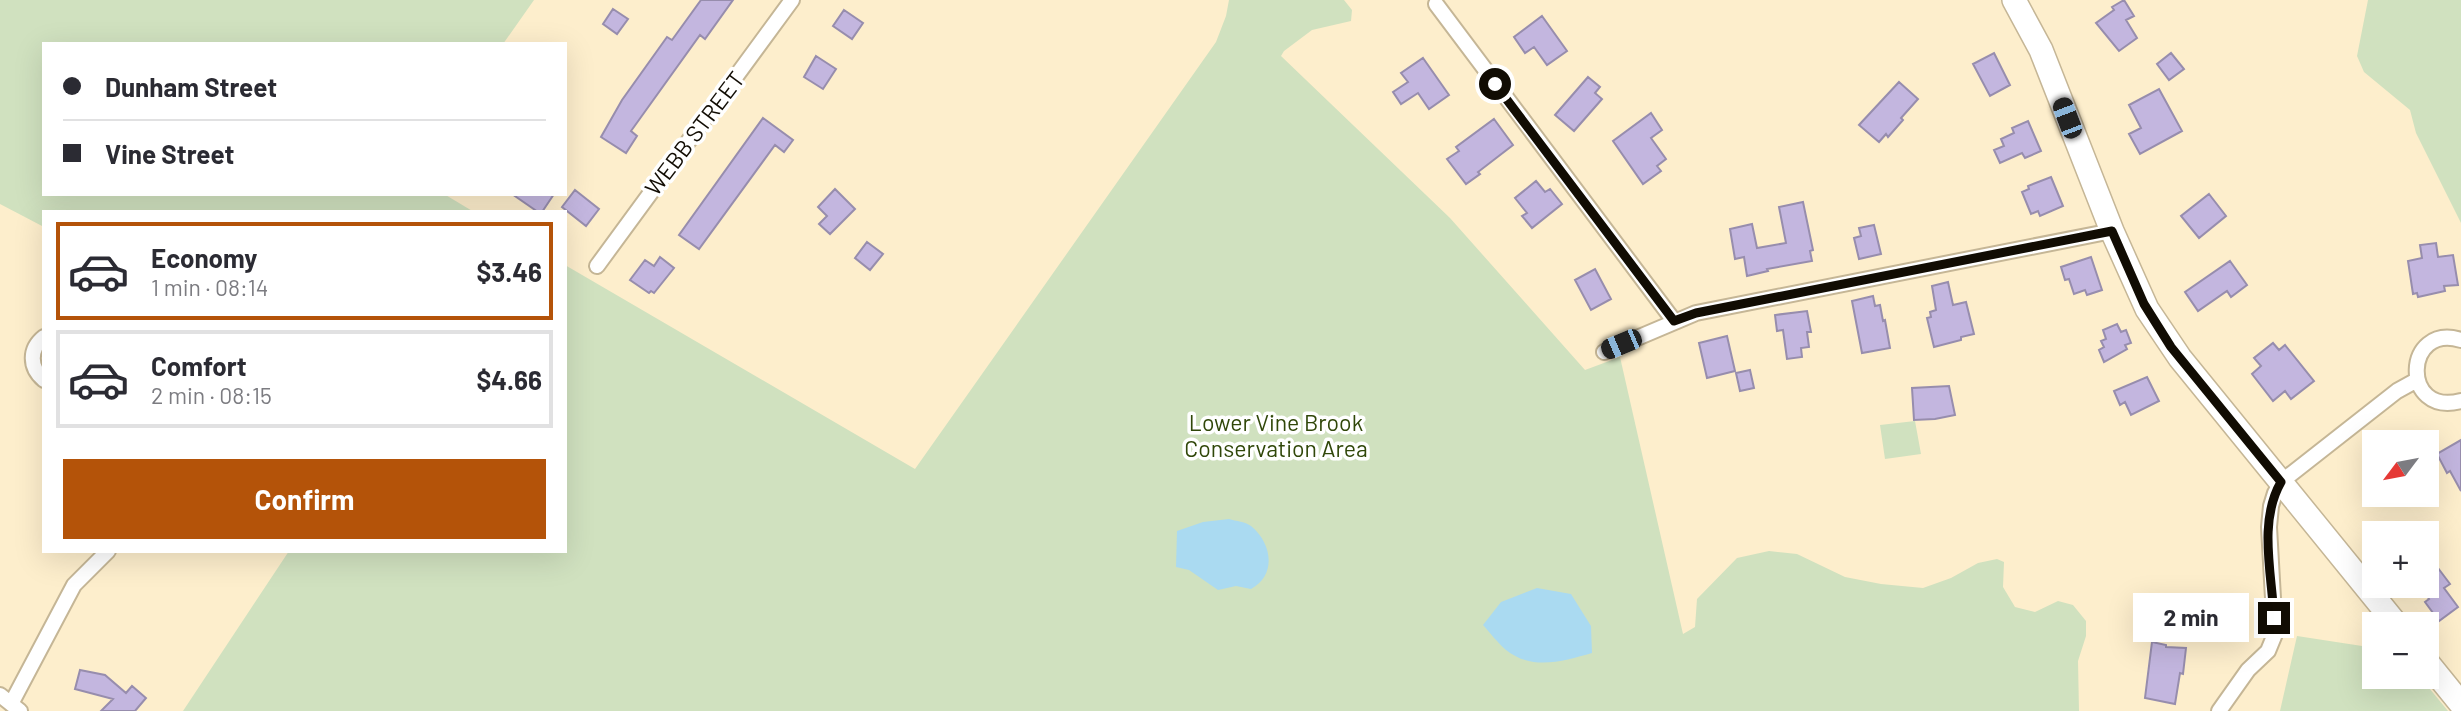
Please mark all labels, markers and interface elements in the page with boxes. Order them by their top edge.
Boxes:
street label: WEBB STREET [638,65,750,201]
route start [1479,68,1511,100]
text: Dunham Street [105,71,277,102]
car [2050,95,2085,141]
text: Vine Street [105,138,234,169]
icon: car [67,240,130,303]
text: Economy [151,242,257,273]
text: $3.46 [476,256,542,287]
text: 1 min · 08:14 [151,273,268,301]
car [1598,326,1645,362]
icon: car [67,348,130,411]
text: Comfort [151,350,247,381]
text: $4.66 [476,364,542,395]
text: 2 min · 08:15 [151,381,272,409]
park label: Lower Vine Brook Conservation Area [1184,408,1368,462]
north arrow [2362,430,2440,508]
map controls [2362,430,2439,689]
button: Confirm [63,459,546,539]
button: + [2362,521,2439,598]
callout: 2 min [2134,594,2250,642]
route end [2258,602,2290,634]
text: 2 min [2163,603,2219,631]
button: − [2362,612,2439,689]

